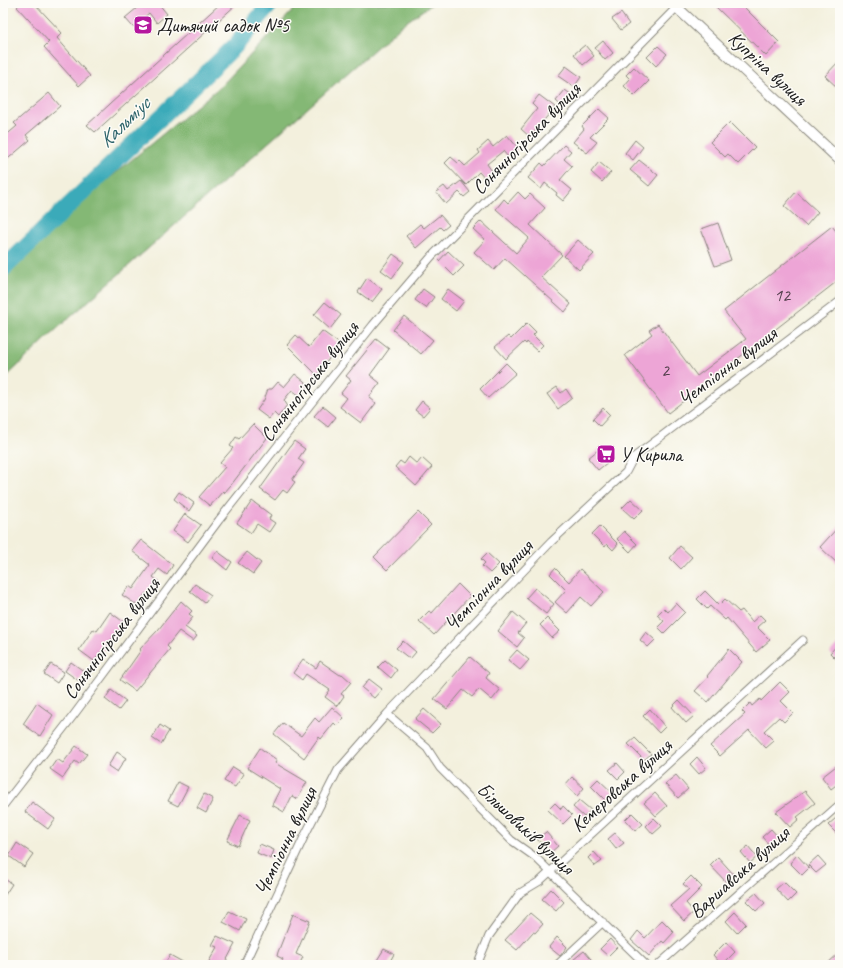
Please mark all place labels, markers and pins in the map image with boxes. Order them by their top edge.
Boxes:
place label: Дитячий садок №5 [157,13,290,38]
school or university icon: Дитячий садок №5 [132,14,154,36]
place label: У Кирила [620,442,684,467]
supermarket icon: У Кирила [595,443,617,465]

